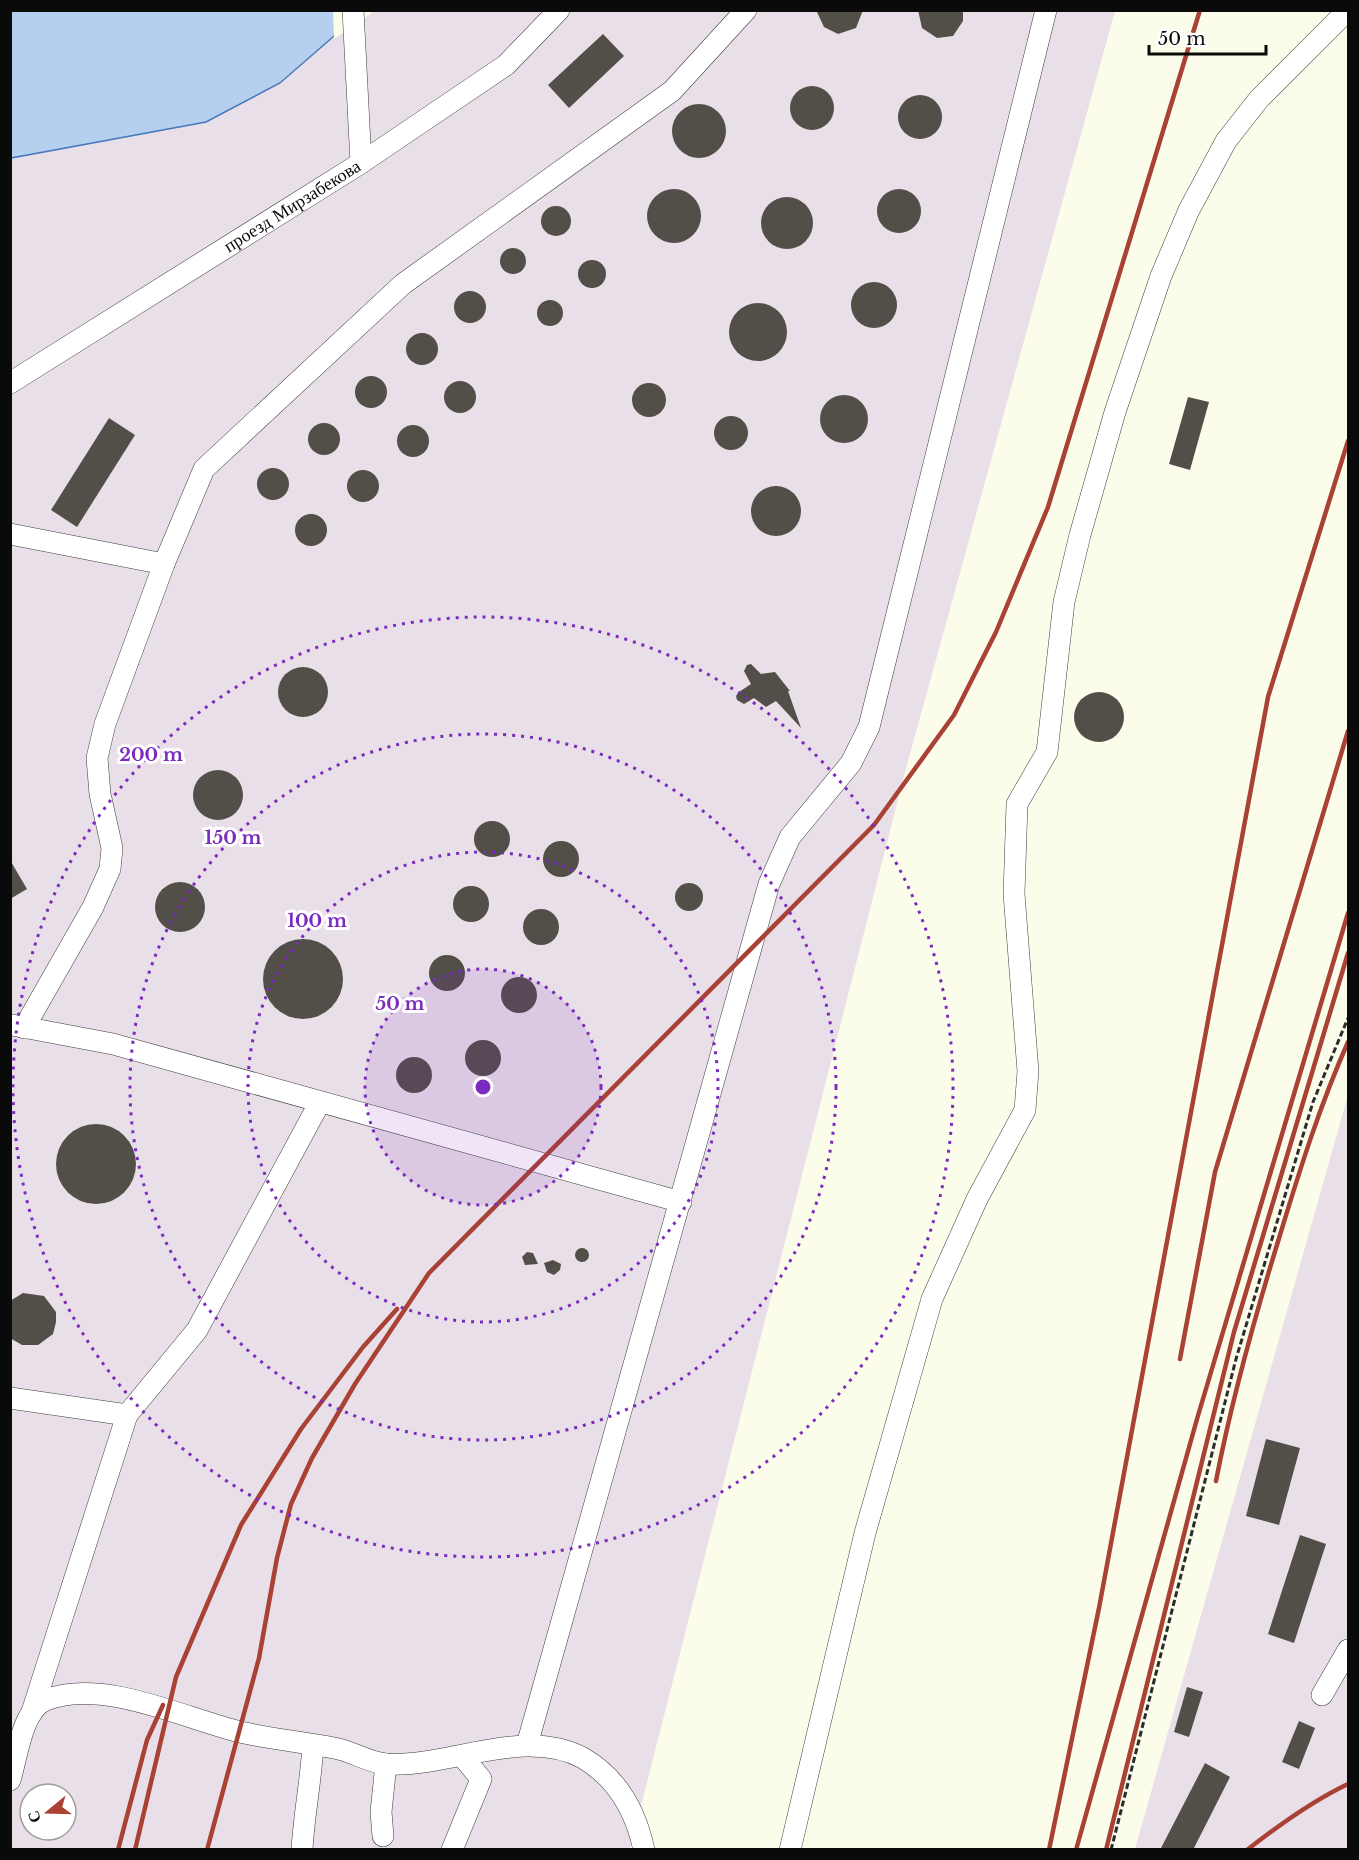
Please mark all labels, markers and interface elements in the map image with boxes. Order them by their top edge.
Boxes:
scale bar [1149,18,1266,56]
text: 50 m [1158,28,1206,50]
street label: проезд Мирзабекова [220,155,365,257]
text: 200 m [119,744,183,766]
text: 150 m [205,827,262,849]
text: 100 m [287,910,347,932]
text: 50 m [376,993,425,1015]
centre of rings [473,1077,493,1097]
north arrow [18,1782,78,1842]
text: С [22,1808,45,1826]

